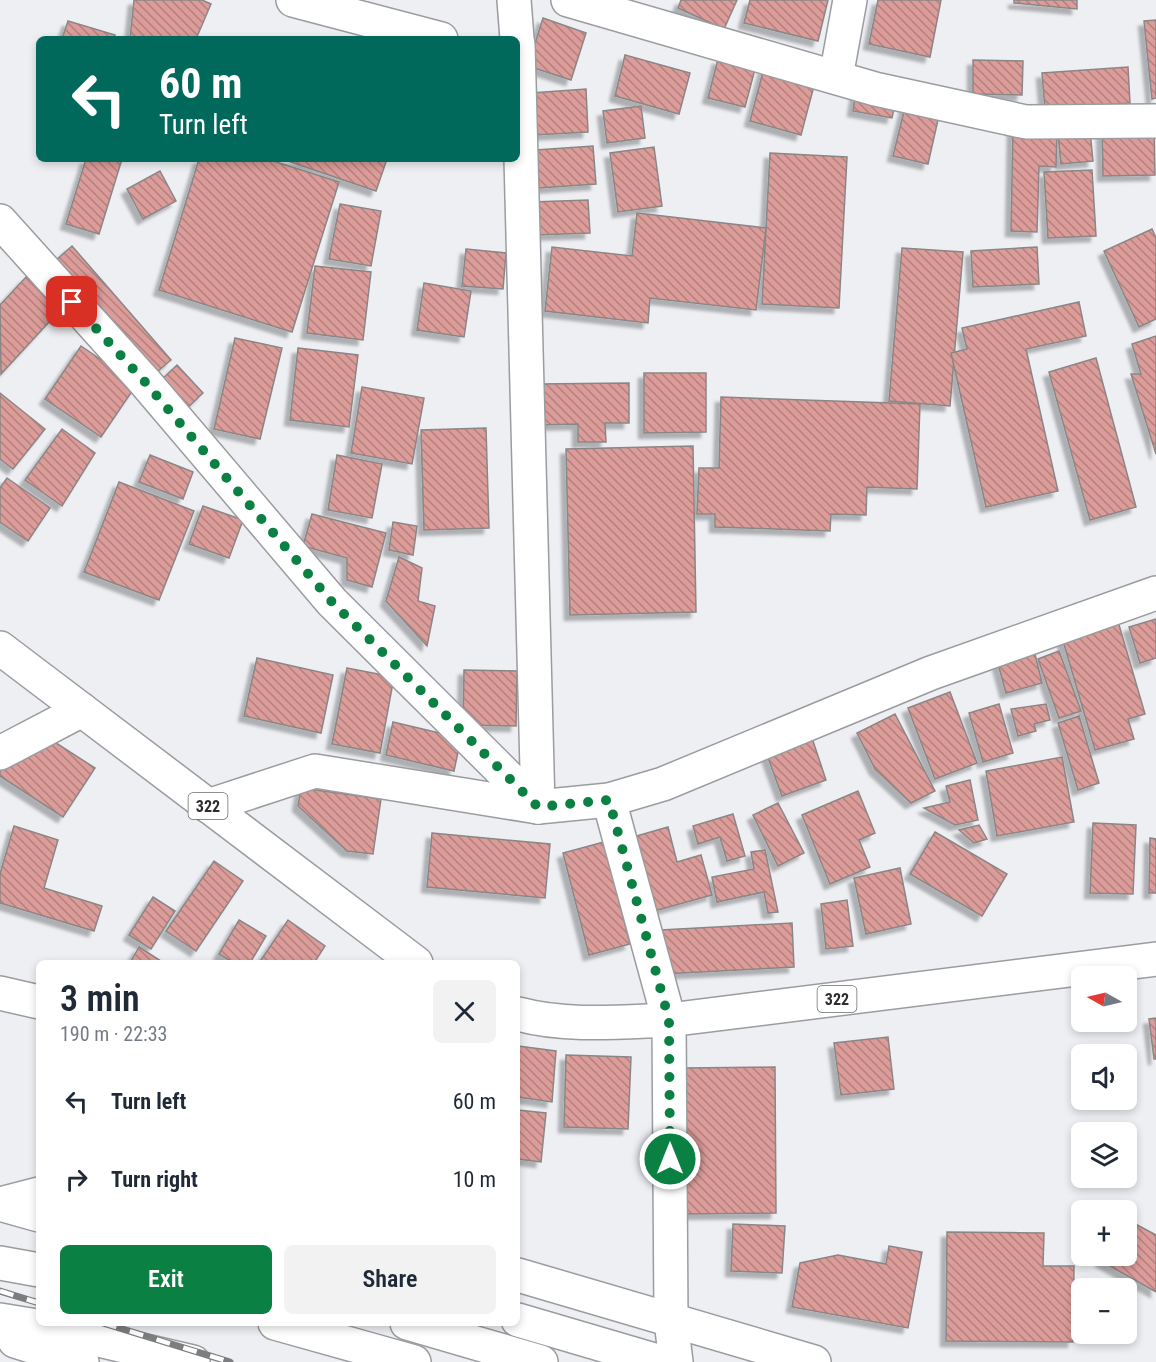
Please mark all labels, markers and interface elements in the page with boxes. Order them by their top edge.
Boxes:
text: 60 m [159,59,242,108]
icon: left [60,60,138,138]
text: Turn left [159,109,248,141]
pin [46,276,97,327]
icon: arrive [55,285,88,318]
road number: 322 [188,793,228,819]
north arrow [1071,966,1137,1032]
map controls [1071,966,1137,1344]
text: 3 min [60,978,140,1020]
button: close [433,980,496,1043]
road number: 322 [818,986,856,1012]
text: 190 m · 22:33 [60,1022,167,1046]
button: sound [1071,1044,1137,1110]
icon: left [60,1085,93,1118]
text: Turn left [111,1089,186,1114]
text: 60 m [453,1089,496,1114]
button: layers [1071,1122,1137,1188]
position arrow [638,1127,702,1191]
icon: right [60,1163,93,1196]
text: Turn right [111,1167,198,1192]
text: 10 m [453,1167,496,1192]
button: + [1071,1200,1137,1266]
button: Exit [60,1245,272,1314]
button: Share [284,1245,496,1314]
button: − [1071,1278,1137,1344]

